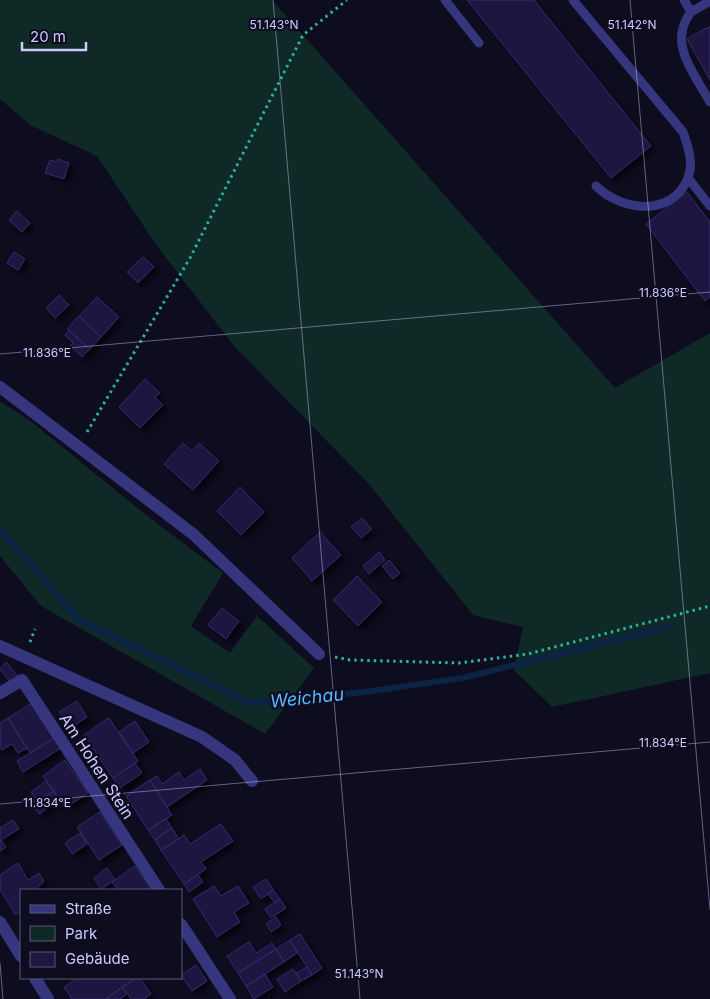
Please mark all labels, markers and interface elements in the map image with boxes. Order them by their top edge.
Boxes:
text: 51.143°N [250,17,298,32]
text: 51.142°N [607,17,657,32]
scale bar [22,20,86,52]
text: 20 m [30,27,66,46]
text: 11.836°E [639,285,687,300]
text: 11.836°E [23,345,71,360]
water label: Weichau [269,683,345,712]
street label: Am Hohen Stein [55,709,139,823]
text: 11.834°E [639,735,687,750]
text: 11.834°E [23,795,71,810]
legend [20,889,182,979]
text: Straße [65,899,112,918]
text: Park [65,924,98,943]
text: Gebäude [65,949,130,968]
text: 51.143°N [335,966,383,981]

